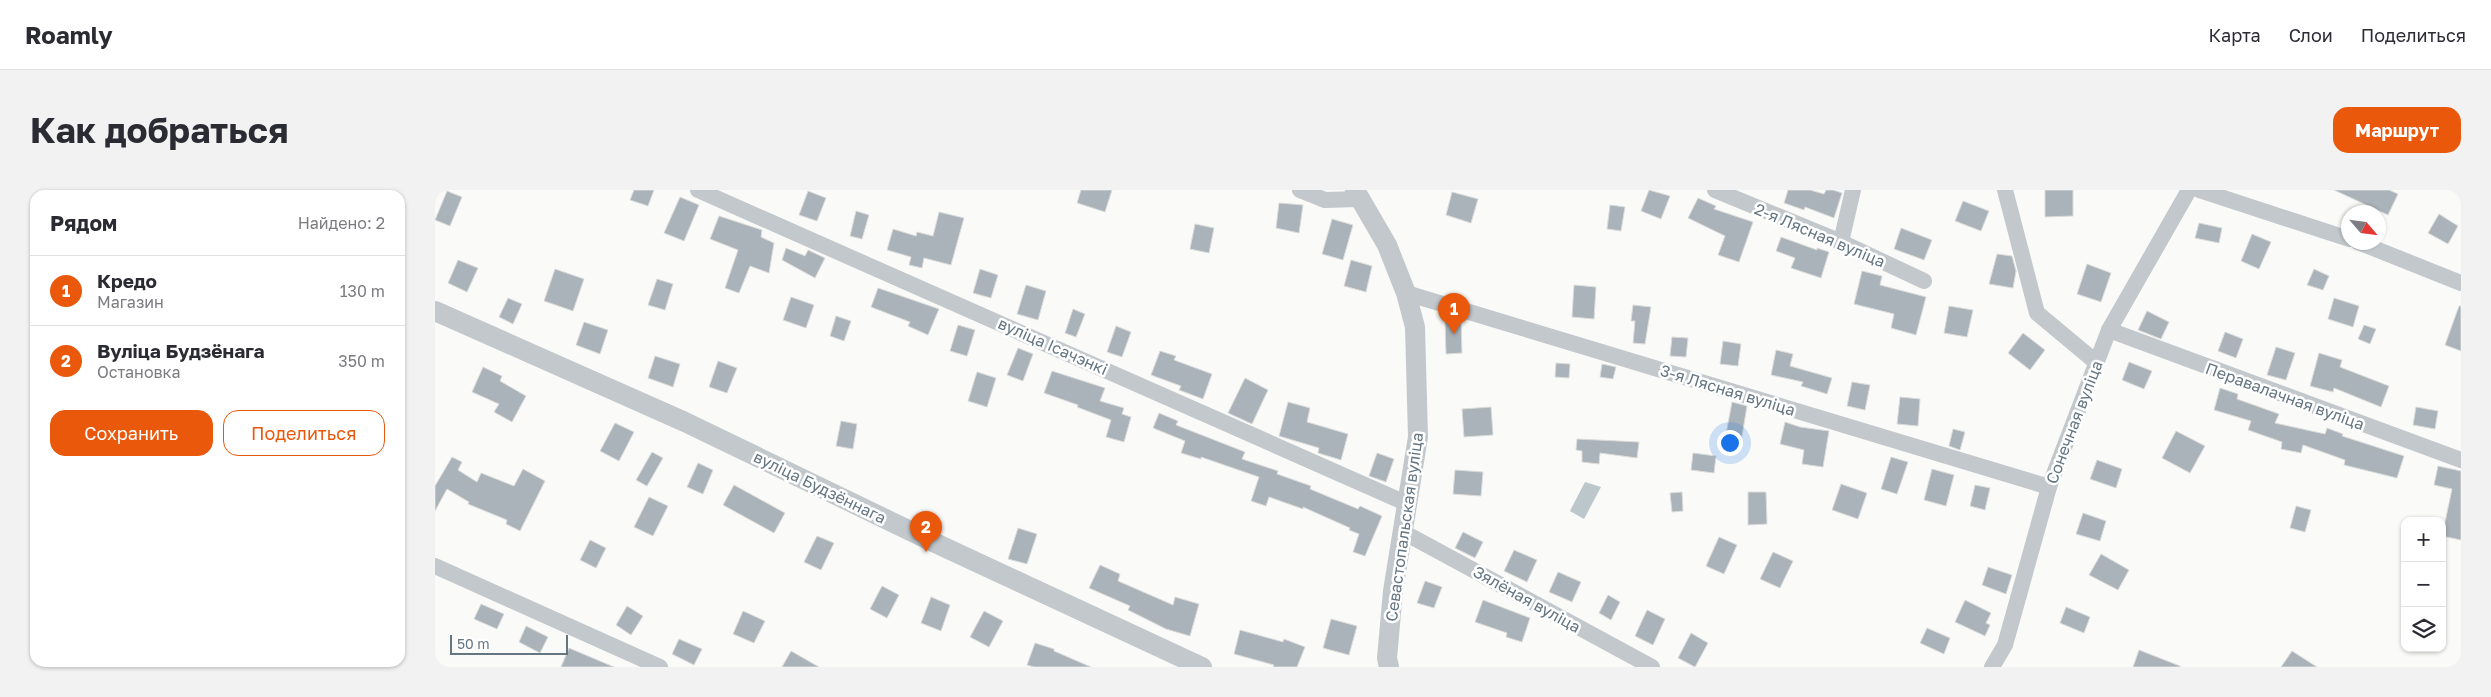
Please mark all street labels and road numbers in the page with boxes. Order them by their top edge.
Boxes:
street label: 2-я Лясная вуліца [1752,198,1888,272]
street label: вуліца Ісачэнкі [995,313,1111,379]
street label: Сонечная вуліца [2041,358,2107,486]
street label: Перавалачная вуліца [2203,358,2367,434]
street label: 3-я Лясная вуліца [1658,360,1798,420]
street label: Севастопальская вуліца [1381,431,1427,623]
street label: вуліца Будзённага [751,446,889,528]
street label: Зялёная вуліца [1470,561,1584,637]

